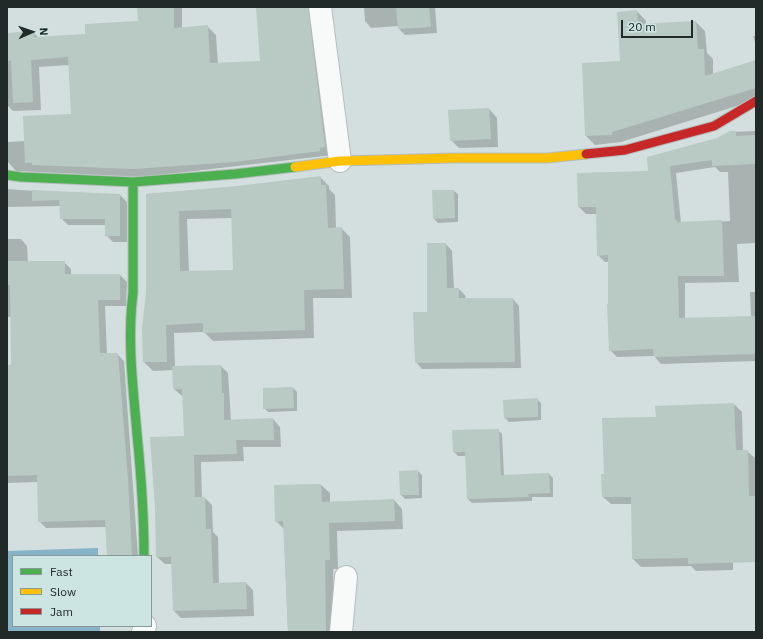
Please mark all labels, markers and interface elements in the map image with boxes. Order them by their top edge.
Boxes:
north arrow [12,12,52,52]
scale bar [623,12,695,38]
text: 20 m [628,19,656,34]
text: N [37,27,51,36]
legend [12,555,152,627]
text: Fast [50,564,73,579]
text: Slow [50,584,76,599]
text: Jam [50,604,73,619]

